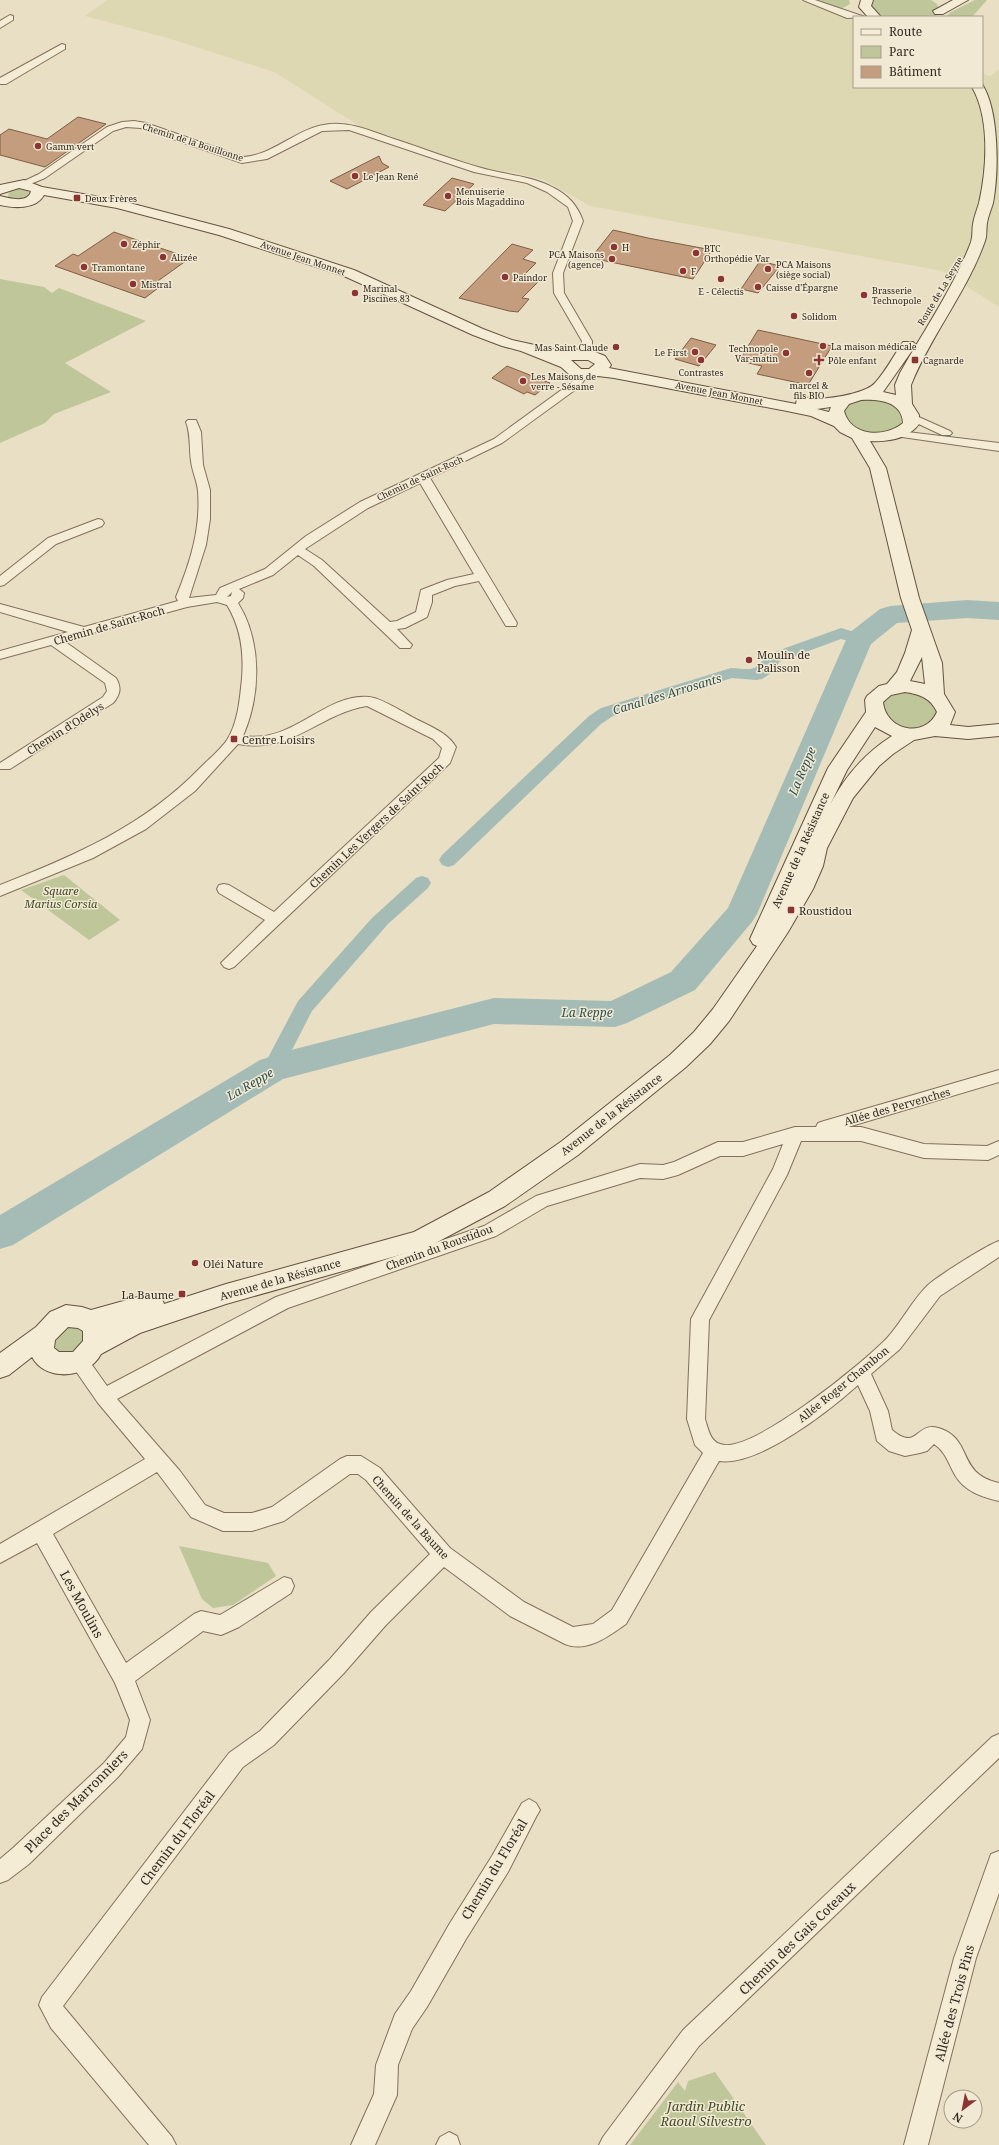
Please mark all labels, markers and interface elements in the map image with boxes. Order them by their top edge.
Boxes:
legend [853,16,983,88]
text: Route [889,23,922,40]
text: Parc [889,43,915,60]
text: Bâtiment [889,63,941,80]
street label: Chemin de la Bouillonne [141,120,245,165]
place label: Gamm vert [46,140,94,153]
marker: Gamm vert [33,141,43,151]
place label: Le Jean René [363,170,419,183]
marker: Le Jean René [350,171,360,181]
place label: Menuiserie Bois Magaddino [456,185,525,208]
marker: Menuiserie Bois Magaddino [443,191,453,201]
place label: Deux Frères [85,192,137,205]
marker: Deux Frères [72,193,82,203]
street label: Avenue Jean Monnet [259,237,347,279]
place label: Zéphir [132,238,161,251]
marker: Zéphir [119,239,129,249]
place label: H [622,241,629,254]
marker: H [609,242,619,252]
place label: BTC Orthopédie Var [704,242,770,265]
place label: PCA Maisons (agence) [549,248,604,271]
marker: BTC Orthopédie Var [691,248,701,258]
place label: Alizée [171,251,197,264]
marker: Alizée [158,252,168,262]
marker: PCA Maisons (agence) [607,254,617,264]
street label: Route de La Seyne [914,254,966,328]
place label: PCA Maisons (siège social) [776,258,831,281]
place label: Tramontane [92,261,145,274]
marker: Tramontane [79,262,89,272]
marker: PCA Maisons (siège social) [763,264,773,274]
place label: F [691,265,696,278]
marker: F [678,266,688,276]
place label: Paindor [513,271,548,284]
marker: Paindor [500,272,510,282]
marker: E - Célectis [716,274,726,284]
place label: Mistral [141,278,172,291]
marker: Mistral [128,279,138,289]
place label: Caisse d'Épargne [766,281,838,294]
place label: Marinal Piscines 83 [363,282,410,305]
marker: Caisse d'Épargne [753,282,763,292]
place label: Brasserie Technopole [872,284,922,307]
place label: E - Célectis [698,285,744,298]
marker: Marinal Piscines 83 [350,288,360,298]
marker: Brasserie Technopole [859,290,869,300]
place label: Solidom [802,310,837,323]
marker: Solidom [789,311,799,321]
place label: La maison médicale [831,340,917,353]
place label: Mas Saint Claude [534,341,608,354]
marker: La maison médicale [818,341,828,351]
marker: Mas Saint Claude [611,342,621,352]
place label: Technopole Var-matin [729,342,778,365]
place label: Le First [655,346,687,359]
marker: Le First [690,347,700,357]
marker: Technopole Var-matin [781,348,791,358]
marker: Pôle enfant [813,354,825,366]
place label: Pôle enfant [828,354,877,367]
place label: Cagnarde [923,354,964,367]
marker: Contrastes [696,355,706,365]
marker: Cagnarde [910,355,920,365]
place label: Contrastes [679,366,723,379]
marker: marcel & fils BIO [804,368,814,378]
place label: Les Maisons de verre - Sésame [531,370,596,393]
marker: Les Maisons de verre - Sésame [518,376,528,386]
street label: Avenue Jean Monnet [674,378,764,408]
place label: marcel & fils BIO [790,379,829,402]
street label: Chemin de Saint-Roch [375,452,466,504]
street label: Chemin de Saint-Roch [52,602,166,648]
place label: Moulin de Palisson [757,647,810,675]
marker: Moulin de Palisson [744,655,754,665]
water label: Canal des Arrosants [610,669,724,719]
street label: Chemin d'Odelys [24,698,106,758]
place label: Centre Loisirs [242,732,315,747]
marker: Centre Loisirs [229,734,239,744]
water label: La Reppe [784,744,820,799]
street label: Chemin Les Vergers de Saint-Roch [306,759,446,891]
street label: Avenue de la Résistance [768,790,832,910]
park label: Square Marius Corsia [24,883,98,911]
place label: Roustidou [799,903,852,918]
marker: Roustidou [786,905,796,915]
water label: La Reppe [560,1004,613,1021]
water label: La Reppe [223,1064,276,1105]
street label: Avenue de la Résistance [557,1070,665,1158]
street label: Allée des Pervenches [842,1084,952,1128]
street label: Chemin du Roustidou [383,1221,495,1273]
street label: Avenue de la Résistance [218,1255,342,1303]
place label: Oléi Nature [203,1256,263,1271]
marker: Oléi Nature [190,1258,200,1268]
place label: La Baume [121,1287,174,1302]
marker: La Baume [177,1289,187,1299]
street label: Allée Roger Chambon [794,1343,892,1425]
street label: Chemin de la Baume [369,1472,453,1562]
street label: Les Moulins [56,1567,108,1641]
street label: Place des Marronniers [20,1745,132,1857]
street label: Chemin du Floréal [135,1787,219,1889]
street label: Chemin du Floréal [457,1815,531,1923]
street label: Chemin des Gais Coteaux [735,1877,860,1999]
street label: Allée des Trois Pins [930,1943,978,2063]
north arrow [943,2089,983,2129]
park label: Jardin Public Raoul Silvestro [659,2097,752,2130]
text: N [950,2109,965,2127]

